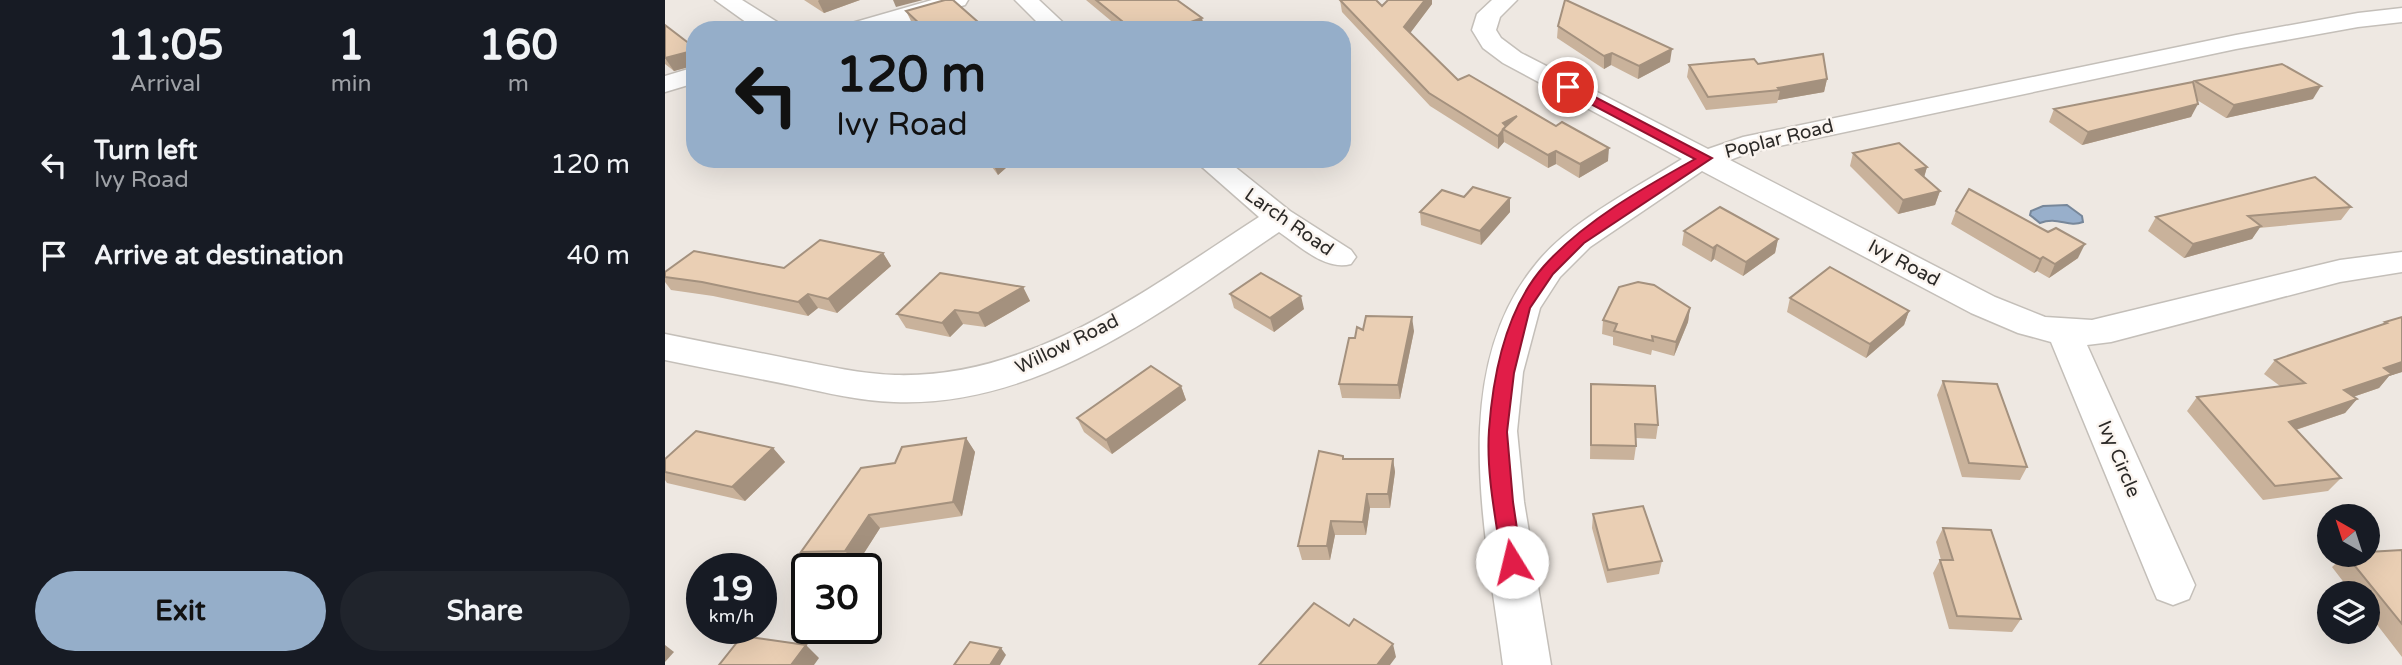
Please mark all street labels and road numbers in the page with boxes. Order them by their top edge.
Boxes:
street label: Poplar Road [1722,115,1836,163]
street label: Larch Road [1241,183,1337,261]
street label: Ivy Road [1864,235,1944,291]
street label: Willow Road [1012,309,1122,379]
street label: Ivy Circle [2093,417,2145,501]

